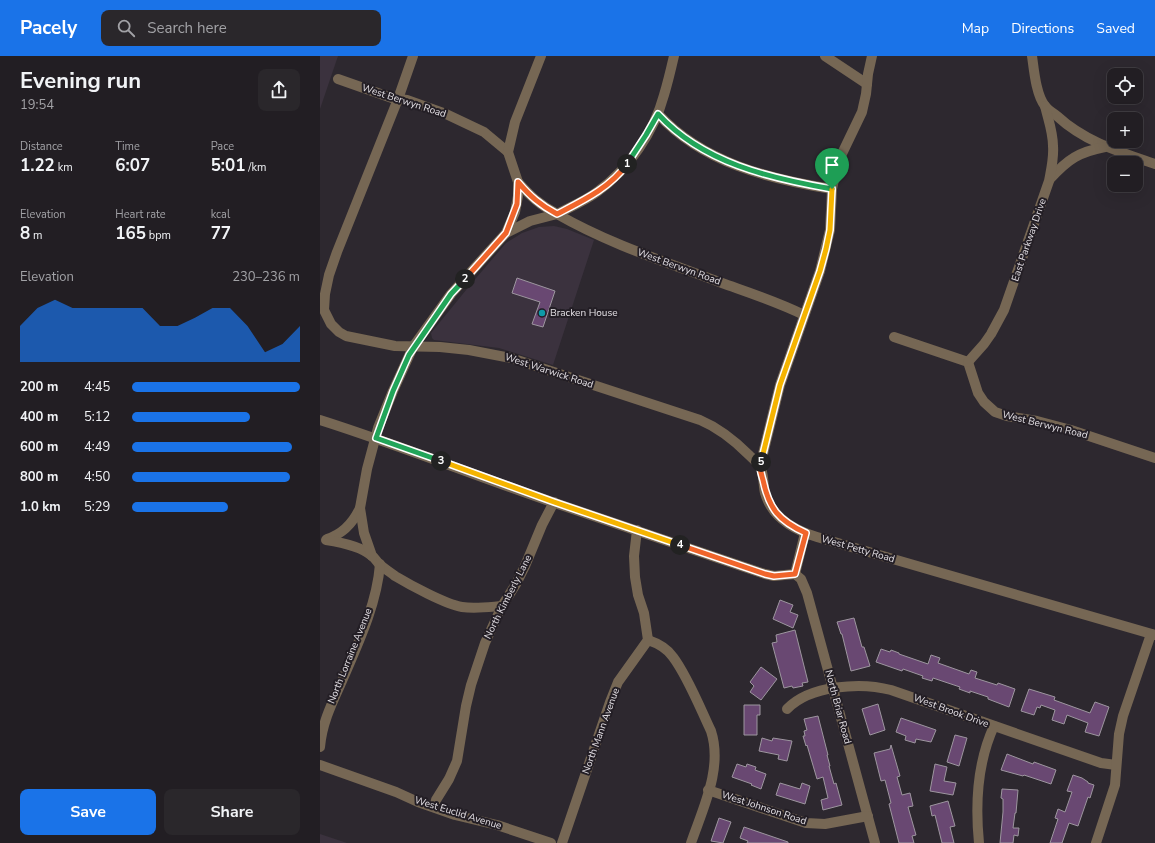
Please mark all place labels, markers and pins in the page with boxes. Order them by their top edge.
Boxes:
pin [815,148,849,189]
pin: 1 [617,154,637,174]
pin: 2 [455,269,475,289]
place label: Bracken House [550,306,618,320]
marker: Bracken House [537,308,547,318]
pin: 3 [431,451,451,471]
pin: 5 [751,452,771,472]
pin: 4 [670,535,690,555]

